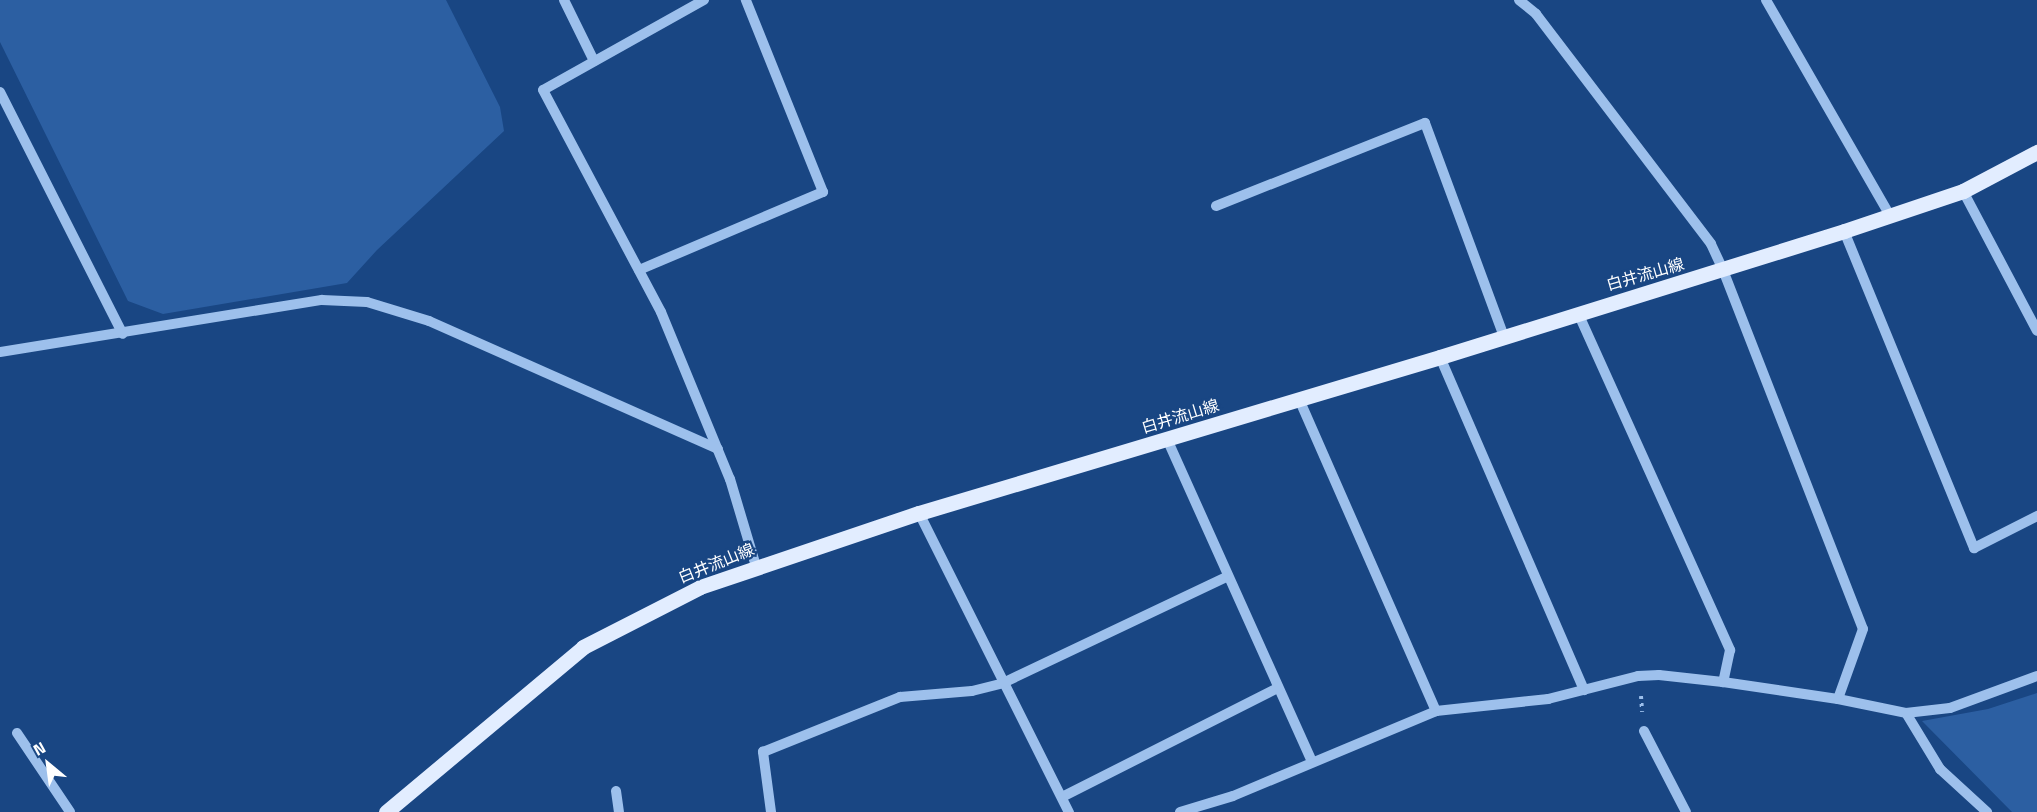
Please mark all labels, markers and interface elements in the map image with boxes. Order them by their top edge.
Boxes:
street label: 白井流山線 [1604,254,1686,294]
street label: 白井流山線 [1139,395,1221,437]
street label: 白井流山線 [675,539,757,587]
north arrow [18,734,78,794]
text: N [29,735,50,761]

